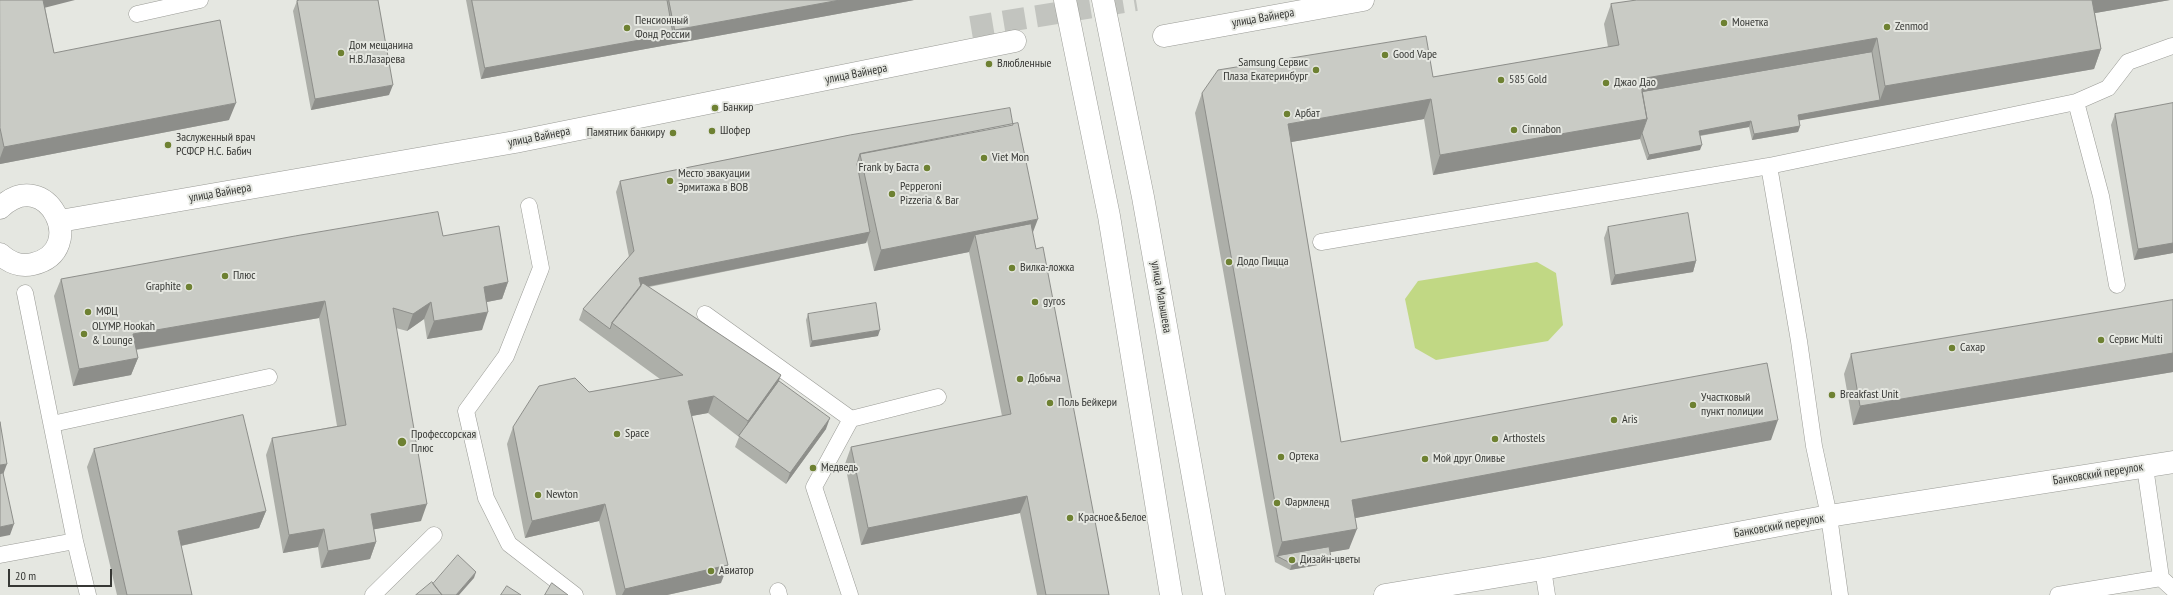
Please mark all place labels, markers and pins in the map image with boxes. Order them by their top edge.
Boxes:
place label: Пенсионный Фонд России [635,14,690,42]
place label: Монетка [1732,16,1768,30]
marker: Монетка [1719,18,1729,28]
place label: Zenmod [1895,20,1928,34]
marker: Zenmod [1882,22,1892,32]
marker: Пенсионный Фонд России [622,23,632,33]
place label: Дом мещанина Н.В.Лазарева [349,39,413,67]
marker: Дом мещанина Н.В.Лазарева [336,48,346,58]
place label: Good Vape [1393,48,1437,62]
marker: Good Vape [1380,50,1390,60]
place label: Samsung Сервис Плаза Екатеринбург [1223,56,1308,84]
place label: Влюбленные [997,57,1051,71]
marker: Влюбленные [984,59,994,69]
marker: Samsung Сервис Плаза Екатеринбург [1311,65,1321,75]
place label: 585 Gold [1509,73,1547,87]
marker: 585 Gold [1496,75,1506,85]
place label: Джао Дао [1614,76,1656,90]
marker: Джао Дао [1601,78,1611,88]
place label: Банкир [723,101,753,115]
marker: Банкир [710,103,720,113]
place label: Арбат [1295,107,1320,121]
marker: Арбат [1282,109,1292,119]
place label: Cinnabon [1522,123,1561,137]
place label: Шофер [720,124,750,138]
marker: Cinnabon [1509,125,1519,135]
place label: Памятник банкиру [587,126,665,140]
marker: Шофер [707,126,717,136]
marker: Памятник банкиру [668,128,678,138]
place label: Заслуженный врач РСФСР Н.С. Бабич [176,131,255,159]
marker: Заслуженный врач РСФСР Н.С. Бабич [163,140,173,150]
place label: Viet Mon [992,151,1029,165]
marker: Viet Mon [979,153,989,163]
place label: Frank by Баста [858,161,919,175]
marker: Frank by Баста [922,163,932,173]
place label: Место эвакуации Эрмитажа в ВОВ [678,167,750,195]
marker: Место эвакуации Эрмитажа в ВОВ [665,176,675,186]
place label: Pepperoni Pizzeria & Bar [900,180,959,208]
marker: Pepperoni Pizzeria & Bar [887,189,897,199]
place label: Додо Пицца [1237,255,1288,269]
marker: Додо Пицца [1224,257,1234,267]
place label: Вилка-ложка [1020,261,1074,275]
marker: Вилка-ложка [1007,263,1017,273]
place label: Плюс [233,269,255,283]
marker: Плюс [220,271,230,281]
place label: Graphite [146,280,181,294]
marker: Graphite [184,282,194,292]
place label: gyros [1043,295,1065,309]
marker: gyros [1030,297,1040,307]
place label: МФЦ [96,305,118,319]
marker: МФЦ [83,307,93,317]
place label: OLYMP Hookah & Lounge [92,320,155,348]
marker: OLYMP Hookah & Lounge [79,329,89,339]
place label: Сервис Multi [2109,333,2163,347]
marker: Сервис Multi [2096,335,2106,345]
place label: Сахар [1960,341,1985,355]
marker: Сахар [1947,343,1957,353]
place label: Добыча [1028,372,1061,386]
marker: Добыча [1015,374,1025,384]
place label: Breakfast Unit [1840,388,1899,402]
marker: Breakfast Unit [1827,390,1837,400]
place label: Участковый пункт полиции [1701,391,1763,419]
place label: Поль Бейкери [1058,396,1117,410]
marker: Поль Бейкери [1045,398,1055,408]
marker: Участковый пункт полиции [1688,400,1698,410]
place label: Aris [1622,413,1638,427]
marker: Aris [1609,415,1619,425]
place label: Space [625,427,649,441]
place label: Профессорская Плюс [411,428,476,456]
marker: Space [612,429,622,439]
place label: Arthostels [1503,432,1545,446]
marker: Arthostels [1490,434,1500,444]
marker: Профессорская Плюс [396,436,408,448]
place label: Ортека [1289,450,1319,464]
marker: Ортека [1276,452,1286,462]
place label: Мой друг Оливье [1433,452,1505,466]
marker: Мой друг Оливье [1420,454,1430,464]
place label: Медведь [821,461,858,475]
marker: Медведь [808,463,818,473]
place label: Newton [546,488,578,502]
marker: Newton [533,490,543,500]
place label: Фармленд [1285,496,1329,510]
marker: Фармленд [1272,498,1282,508]
place label: Красное&Белое [1078,511,1147,525]
marker: Красное&Белое [1065,513,1075,523]
place label: Дизайн-цветы [1300,553,1360,567]
marker: Дизайн-цветы [1287,555,1297,565]
place label: Авиатор [719,564,754,578]
marker: Авиатор [706,566,716,576]

